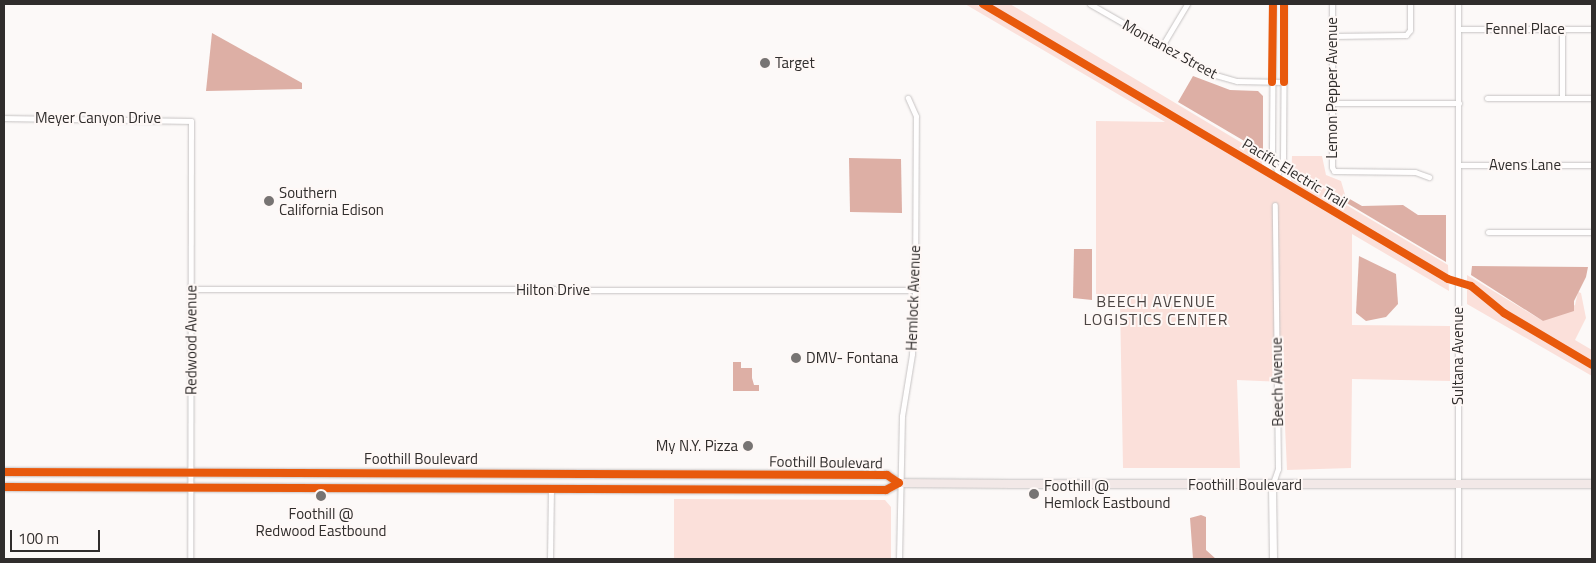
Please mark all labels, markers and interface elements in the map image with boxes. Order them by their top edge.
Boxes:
street label: Montanez Street [1119,16,1221,82]
street label: Lemon Pepper Avenue [1323,17,1341,159]
street label: Fennel Place [1485,20,1565,38]
place label: Target [775,54,815,72]
marker: Target [759,57,771,69]
street label: Meyer Canyon Drive [35,109,161,127]
street label: Pacific Electric Trail [1239,134,1351,212]
street label: Avens Lane [1489,156,1561,174]
place label: Southern California Edison [279,183,384,218]
marker: Southern California Edison [263,195,275,207]
street label: Hemlock Avenue [902,245,924,351]
street label: Hilton Drive [516,281,590,299]
street label: Redwood Avenue [182,285,200,395]
district label: BEECH AVENUE LOGISTICS CENTER [1081,291,1231,329]
street label: Sultana Avenue [1449,307,1467,405]
street label: Beech Avenue [1267,337,1287,427]
place label: DMV- Fontana [806,349,898,367]
marker: DMV- Fontana [790,352,802,364]
place label: My N.Y. Pizza [656,437,738,455]
marker: My N.Y. Pizza [742,440,754,452]
street label: Foothill Boulevard [364,450,478,468]
street label: Foothill Boulevard [769,452,883,472]
place label: Foothill @ Hemlock Eastbound [1044,476,1170,511]
street label: Foothill Boulevard [1188,476,1302,494]
marker: Foothill @ Hemlock Eastbound [1028,488,1040,500]
marker: Foothill @ Redwood Eastbound [315,490,327,502]
place label: Foothill @ Redwood Eastbound [256,504,386,539]
scale bar [12,520,102,552]
text: 100 m [18,527,59,550]

